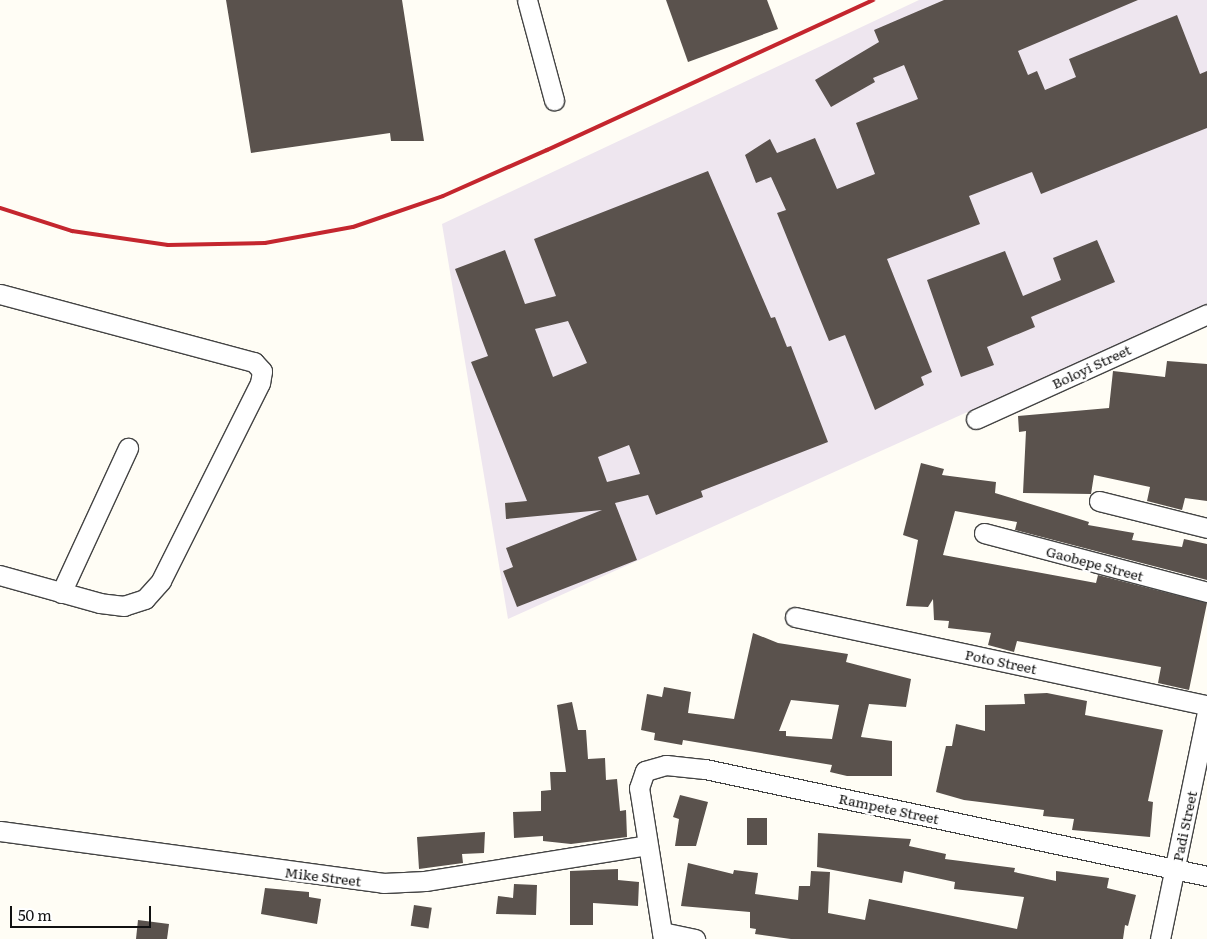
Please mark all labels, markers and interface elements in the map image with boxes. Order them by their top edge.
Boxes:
street label: Boloyi Street [1049,340,1133,392]
street label: Gaobepe Street [1044,542,1146,584]
street label: Poto Street [964,645,1038,677]
street label: Rampete Street [837,789,941,827]
street label: Padi Street [1168,789,1200,863]
street label: Mike Street [284,863,362,889]
scale bar [12,896,154,928]
text: 50 m [18,903,52,926]

